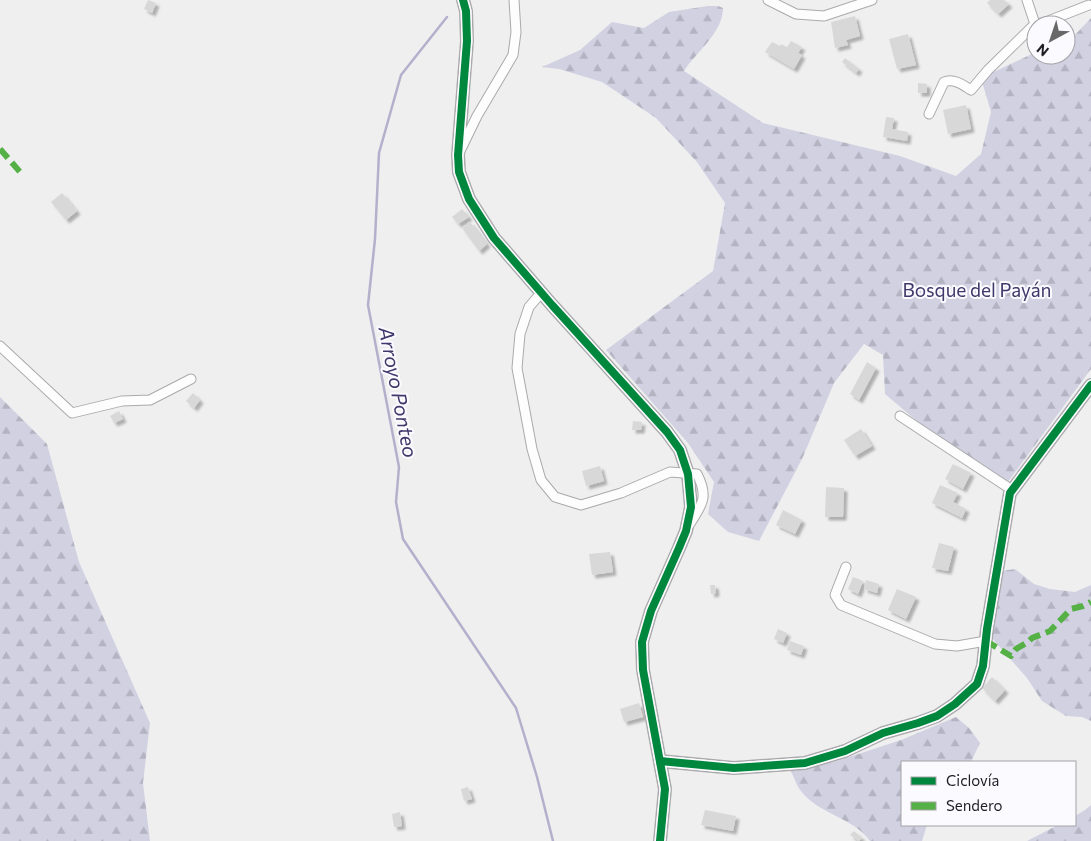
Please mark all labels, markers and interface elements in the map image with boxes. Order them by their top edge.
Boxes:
north arrow [1026,15,1076,65]
text: N [1033,40,1052,60]
park label: Bosque del Payán [903,278,1051,301]
water label: Arroyo Ponteo [374,324,423,460]
legend [901,761,1076,826]
text: Ciclovía [946,771,999,789]
text: Sendero [946,796,1003,814]

